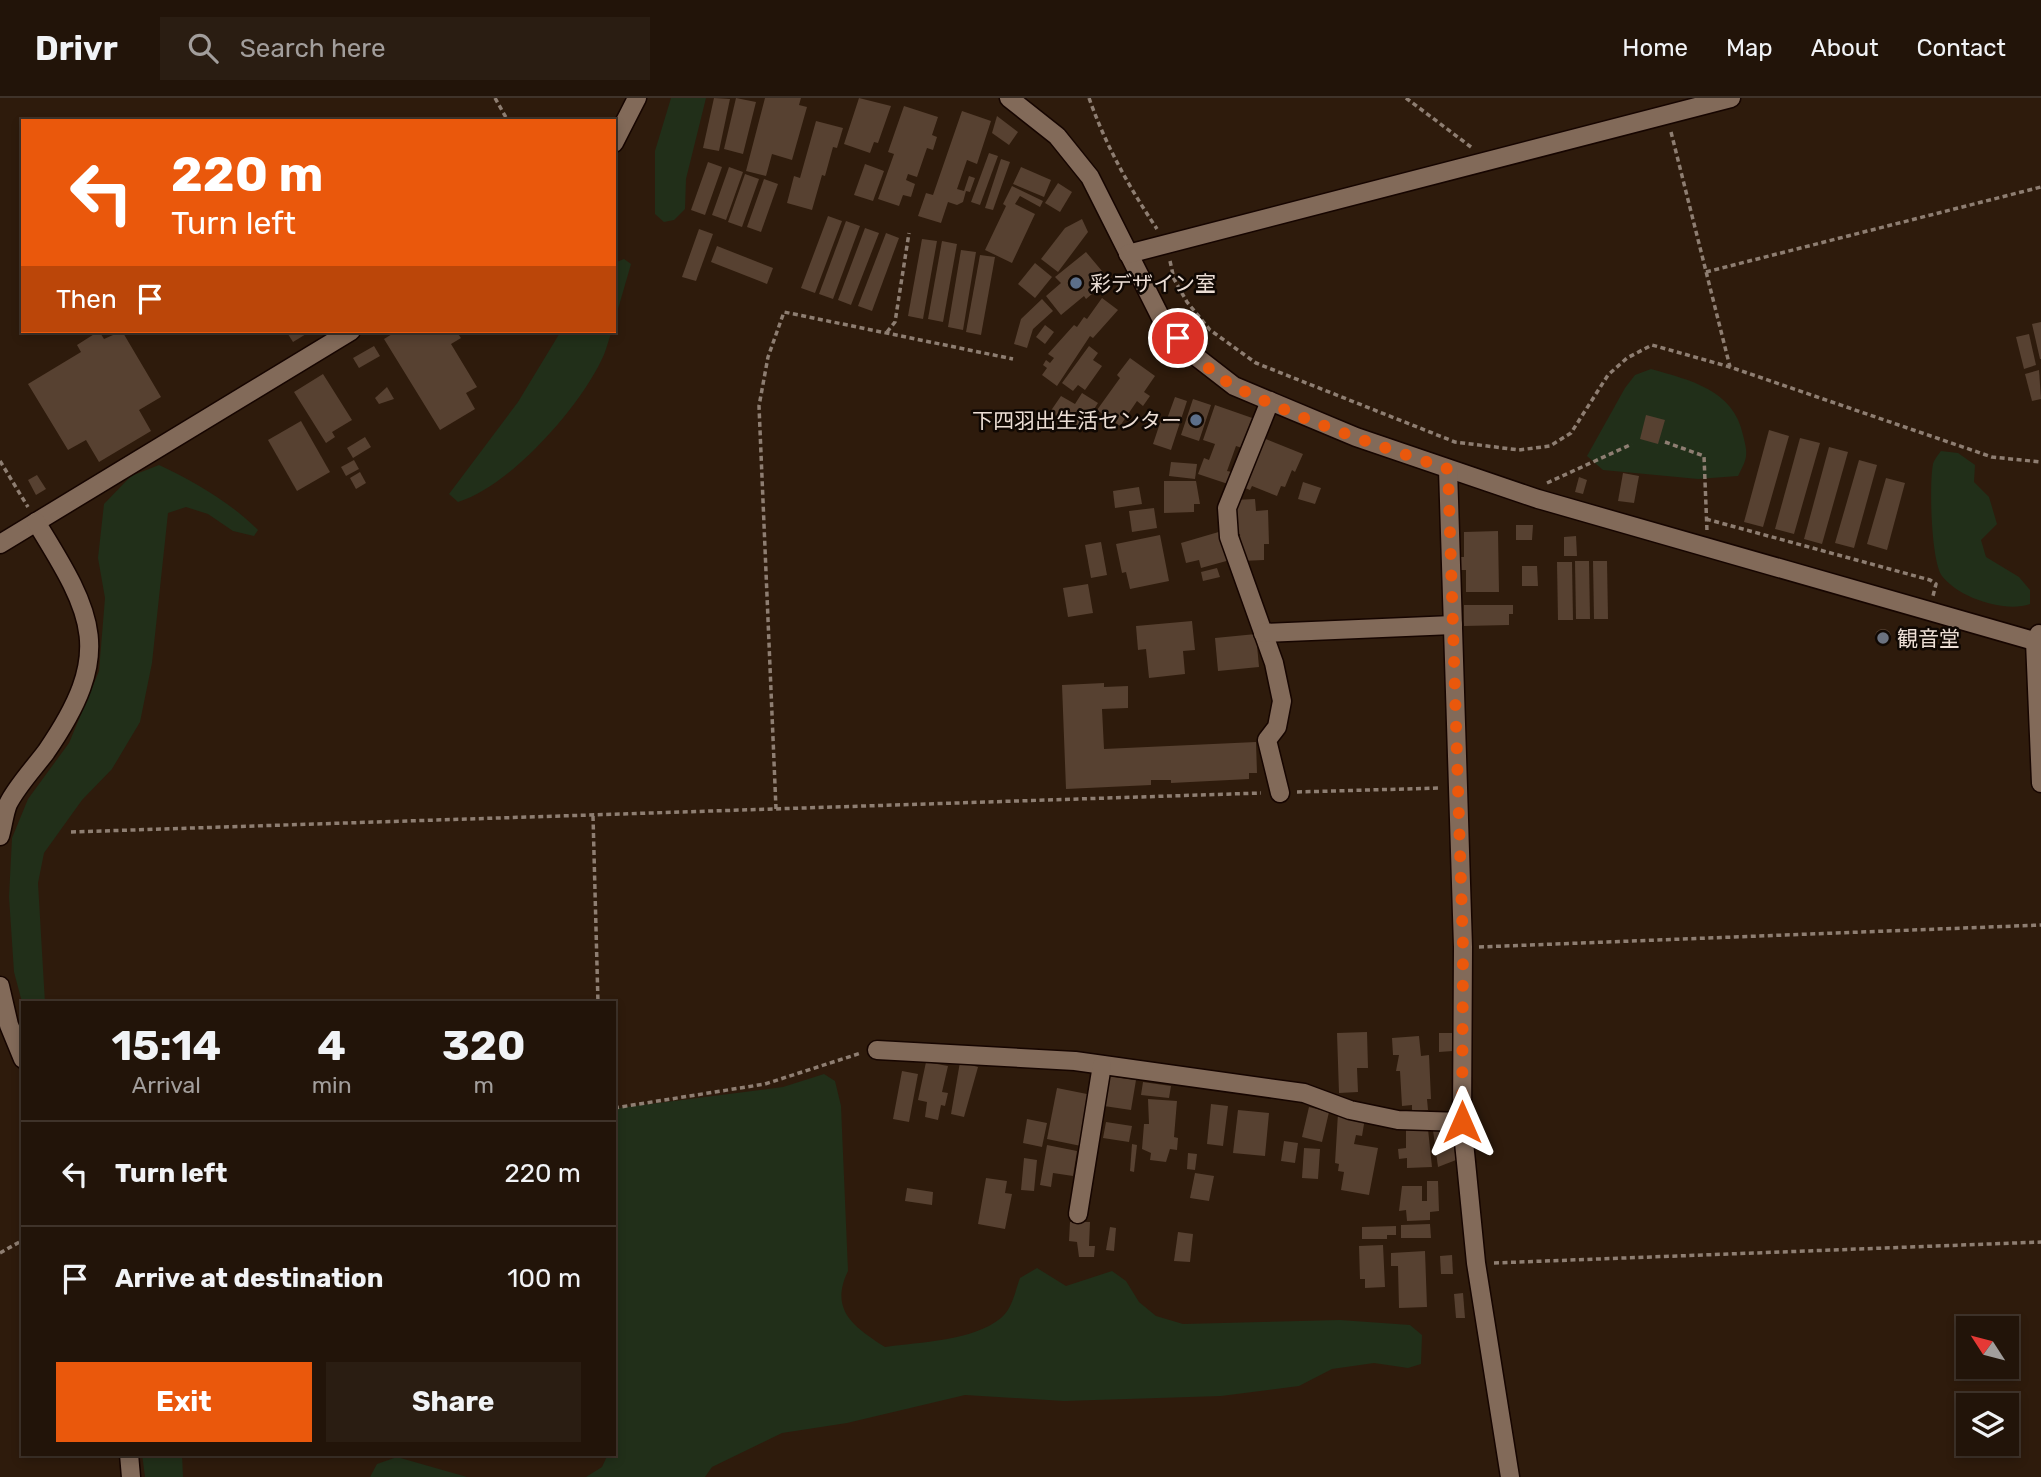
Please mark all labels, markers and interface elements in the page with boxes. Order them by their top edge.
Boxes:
search box [160,17,650,80]
text: Drivr [35,29,118,68]
icon: search [184,29,222,67]
text: Search here [240,33,386,64]
text: Home [1622,34,1688,62]
text: Map [1726,34,1773,62]
text: About [1811,34,1879,62]
text: Contact [1917,34,2006,62]
text: 220 m [171,145,323,203]
icon: left [56,147,147,238]
text: Turn left [171,204,296,242]
place label: 彩デザイン室 [1090,271,1216,296]
marker: 彩デザイン室 [1068,275,1084,291]
icon: arrive [131,280,169,318]
text: Then [56,284,117,315]
pin [1148,308,1208,368]
icon: arrive [1159,319,1197,357]
place label: 下四羽出生活センター [972,408,1182,433]
marker: 下四羽出生活センター [1188,412,1204,428]
place label: 観音堂 [1897,626,1960,651]
marker: 観音堂 [1875,630,1891,646]
text: 15:14 [111,1021,221,1071]
text: 4 [317,1021,346,1071]
text: 320 [442,1021,526,1071]
text: Arrival [132,1071,201,1099]
text: min [312,1071,352,1099]
text: m [474,1071,494,1099]
position arrow [1425,1085,1499,1159]
icon: left [56,1155,94,1193]
text: Turn left [115,1158,227,1189]
text: 220 m [504,1158,581,1189]
icon: arrive [56,1260,94,1298]
text: Arrive at destination [115,1263,383,1294]
text: 100 m [507,1263,581,1294]
north arrow [1956,1316,2020,1379]
map controls [1956,1316,2019,1456]
button: Exit [56,1362,312,1442]
button: Share [326,1362,581,1442]
button: layers [1956,1393,2019,1456]

